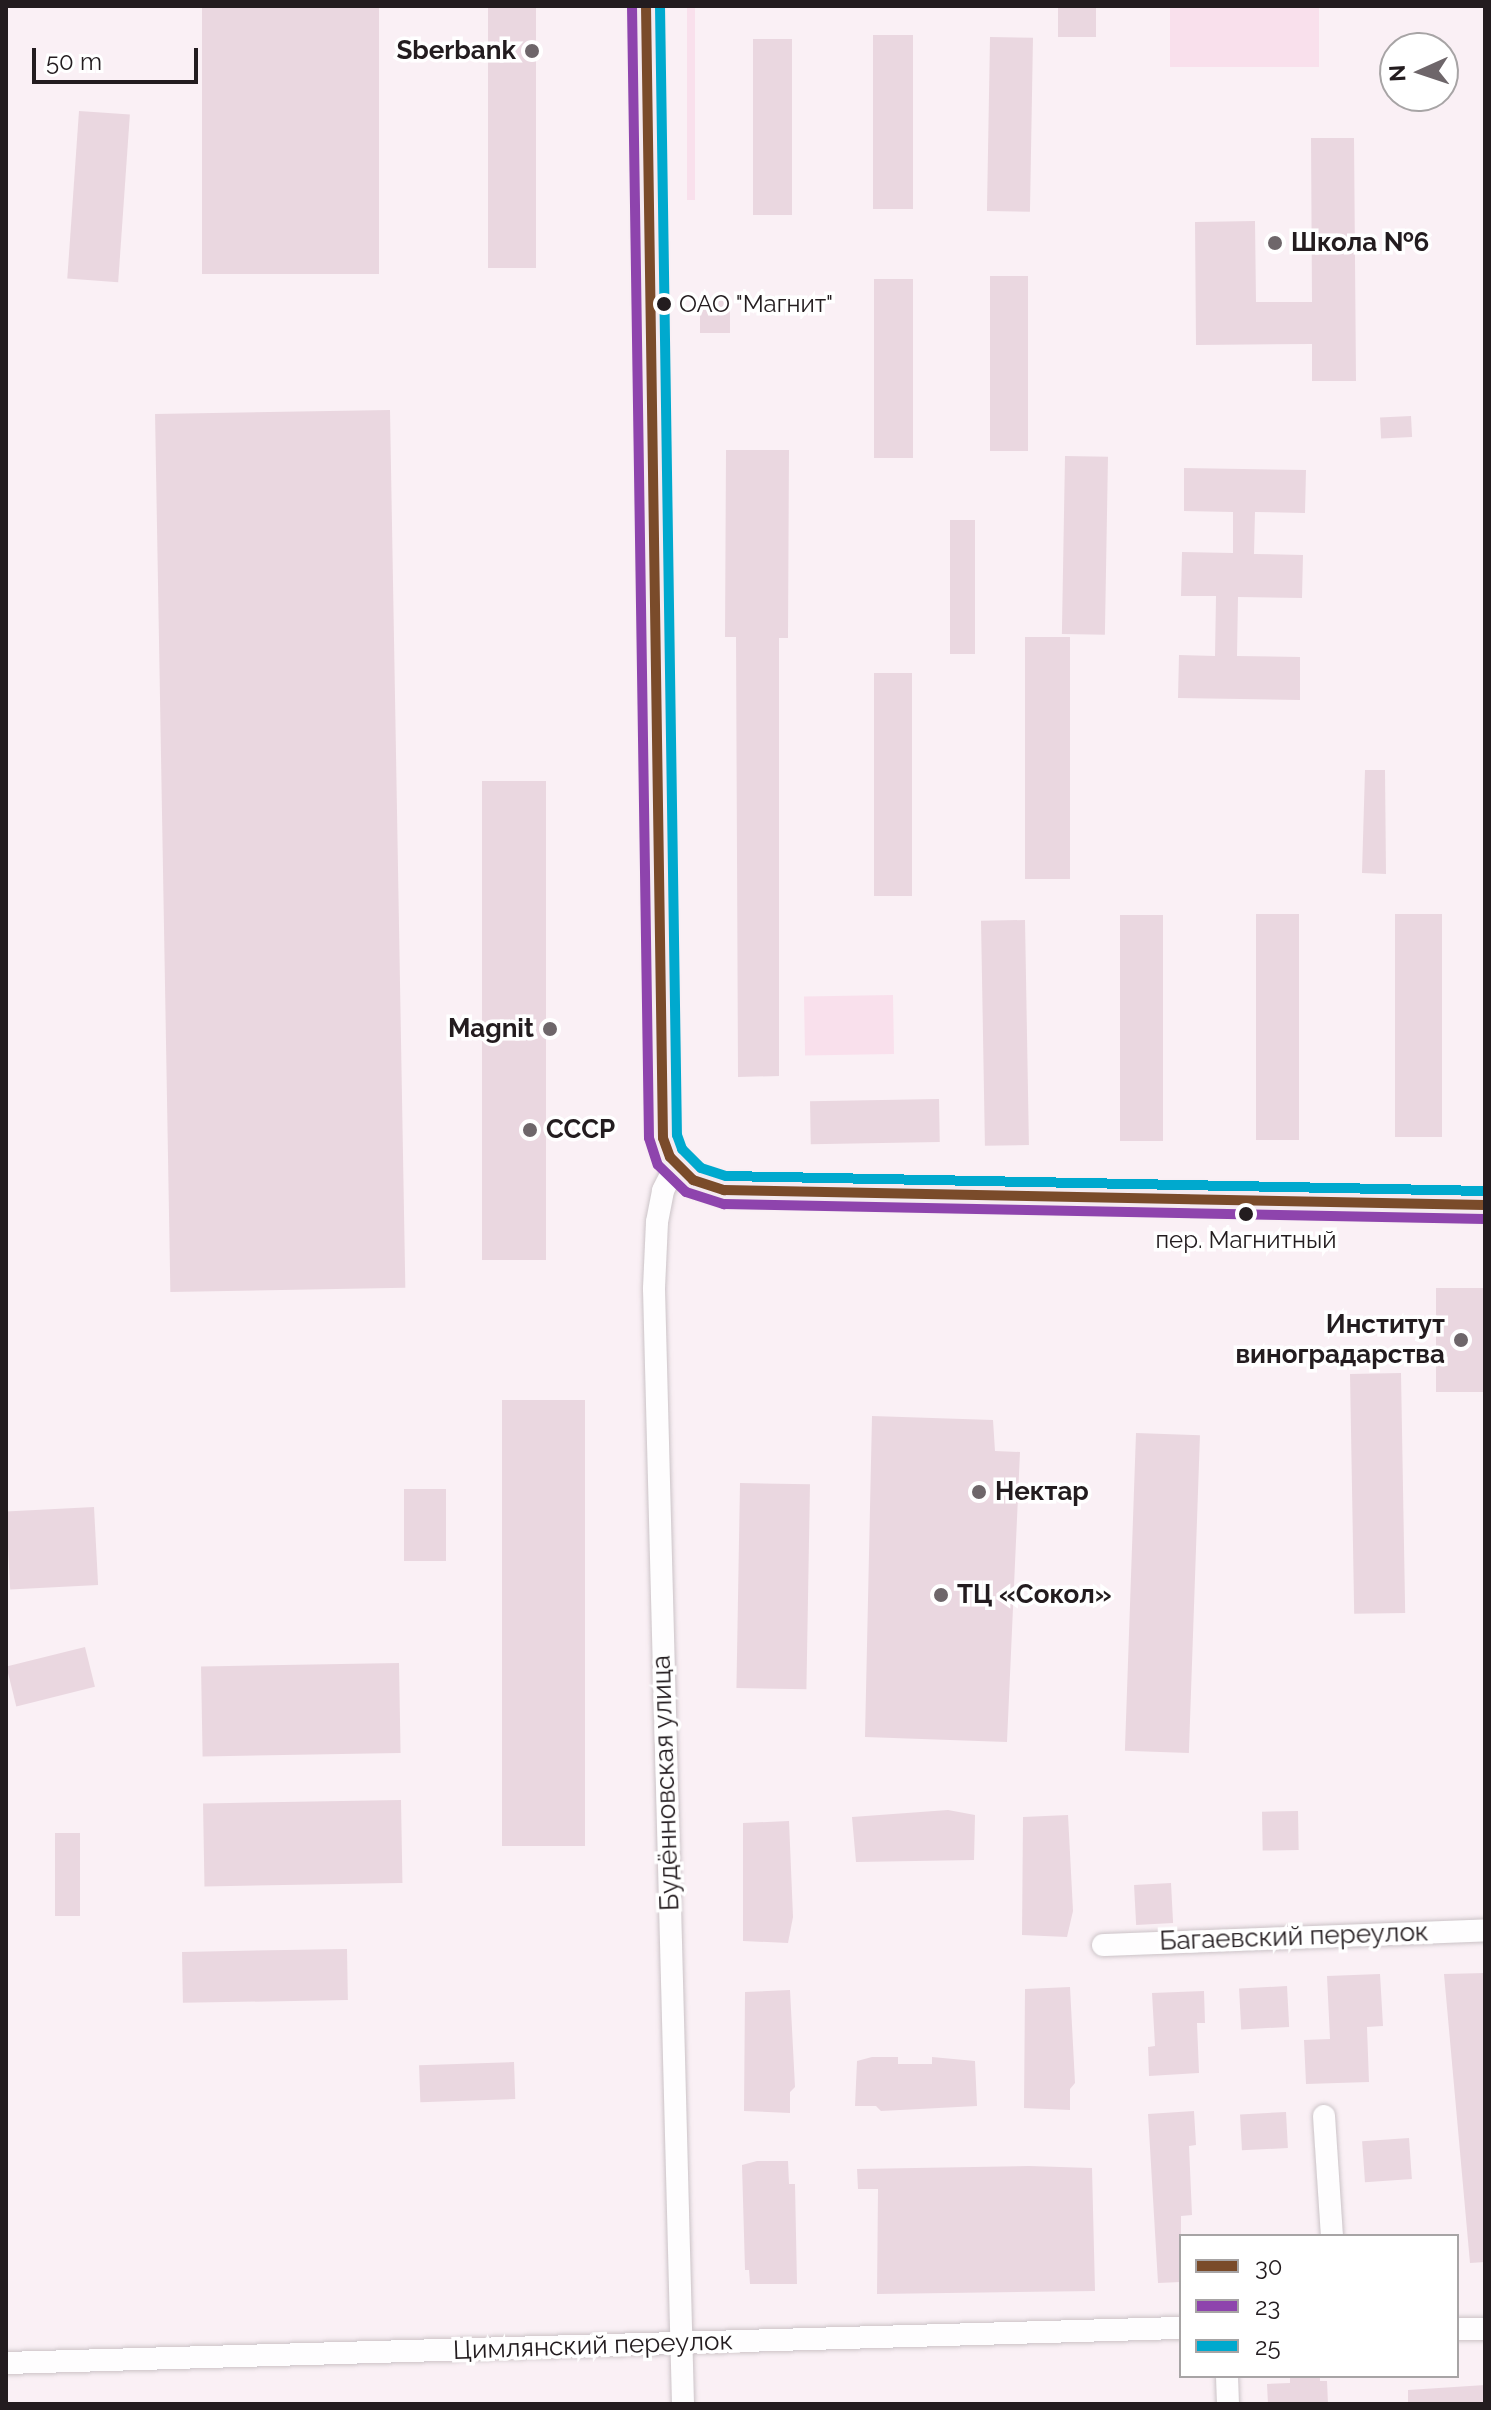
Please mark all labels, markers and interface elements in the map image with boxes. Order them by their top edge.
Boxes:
scale bar [36,32,202,82]
north arrow [1379,32,1459,112]
place label: Sberbank [396,35,516,67]
marker: Sberbank [523,42,541,60]
text: 50 m [46,47,102,76]
text: N [1384,64,1410,82]
place label: Школа №6 [1291,227,1429,259]
marker: Школа №6 [1266,234,1284,252]
place label: ОАО "Магнит" [679,290,834,318]
marker: ОАО "Магнит" [656,296,672,312]
place label: Magnit [448,1013,534,1045]
marker: Magnit [541,1020,559,1038]
place label: СССР [546,1114,615,1146]
marker: СССР [521,1121,539,1139]
marker: пер. Магнитный [1238,1206,1254,1222]
place label: пер. Магнитный [1155,1226,1337,1254]
place label: Институт виноградарства [1235,1309,1445,1370]
marker: Институт виноградарства [1452,1331,1470,1349]
place label: Нектар [995,1476,1089,1508]
marker: Нектар [970,1483,988,1501]
place label: ТЦ «Сокол» [957,1579,1112,1611]
marker: ТЦ «Сокол» [932,1586,950,1604]
street label: Будённовская улица [646,1654,686,1912]
street label: Багаевский переулок [1159,1917,1429,1957]
legend [1179,2234,1459,2378]
text: 30 [1255,2252,1283,2281]
text: 23 [1255,2292,1280,2321]
street label: Цимлянский переулок [452,2326,734,2366]
text: 25 [1255,2332,1281,2361]

